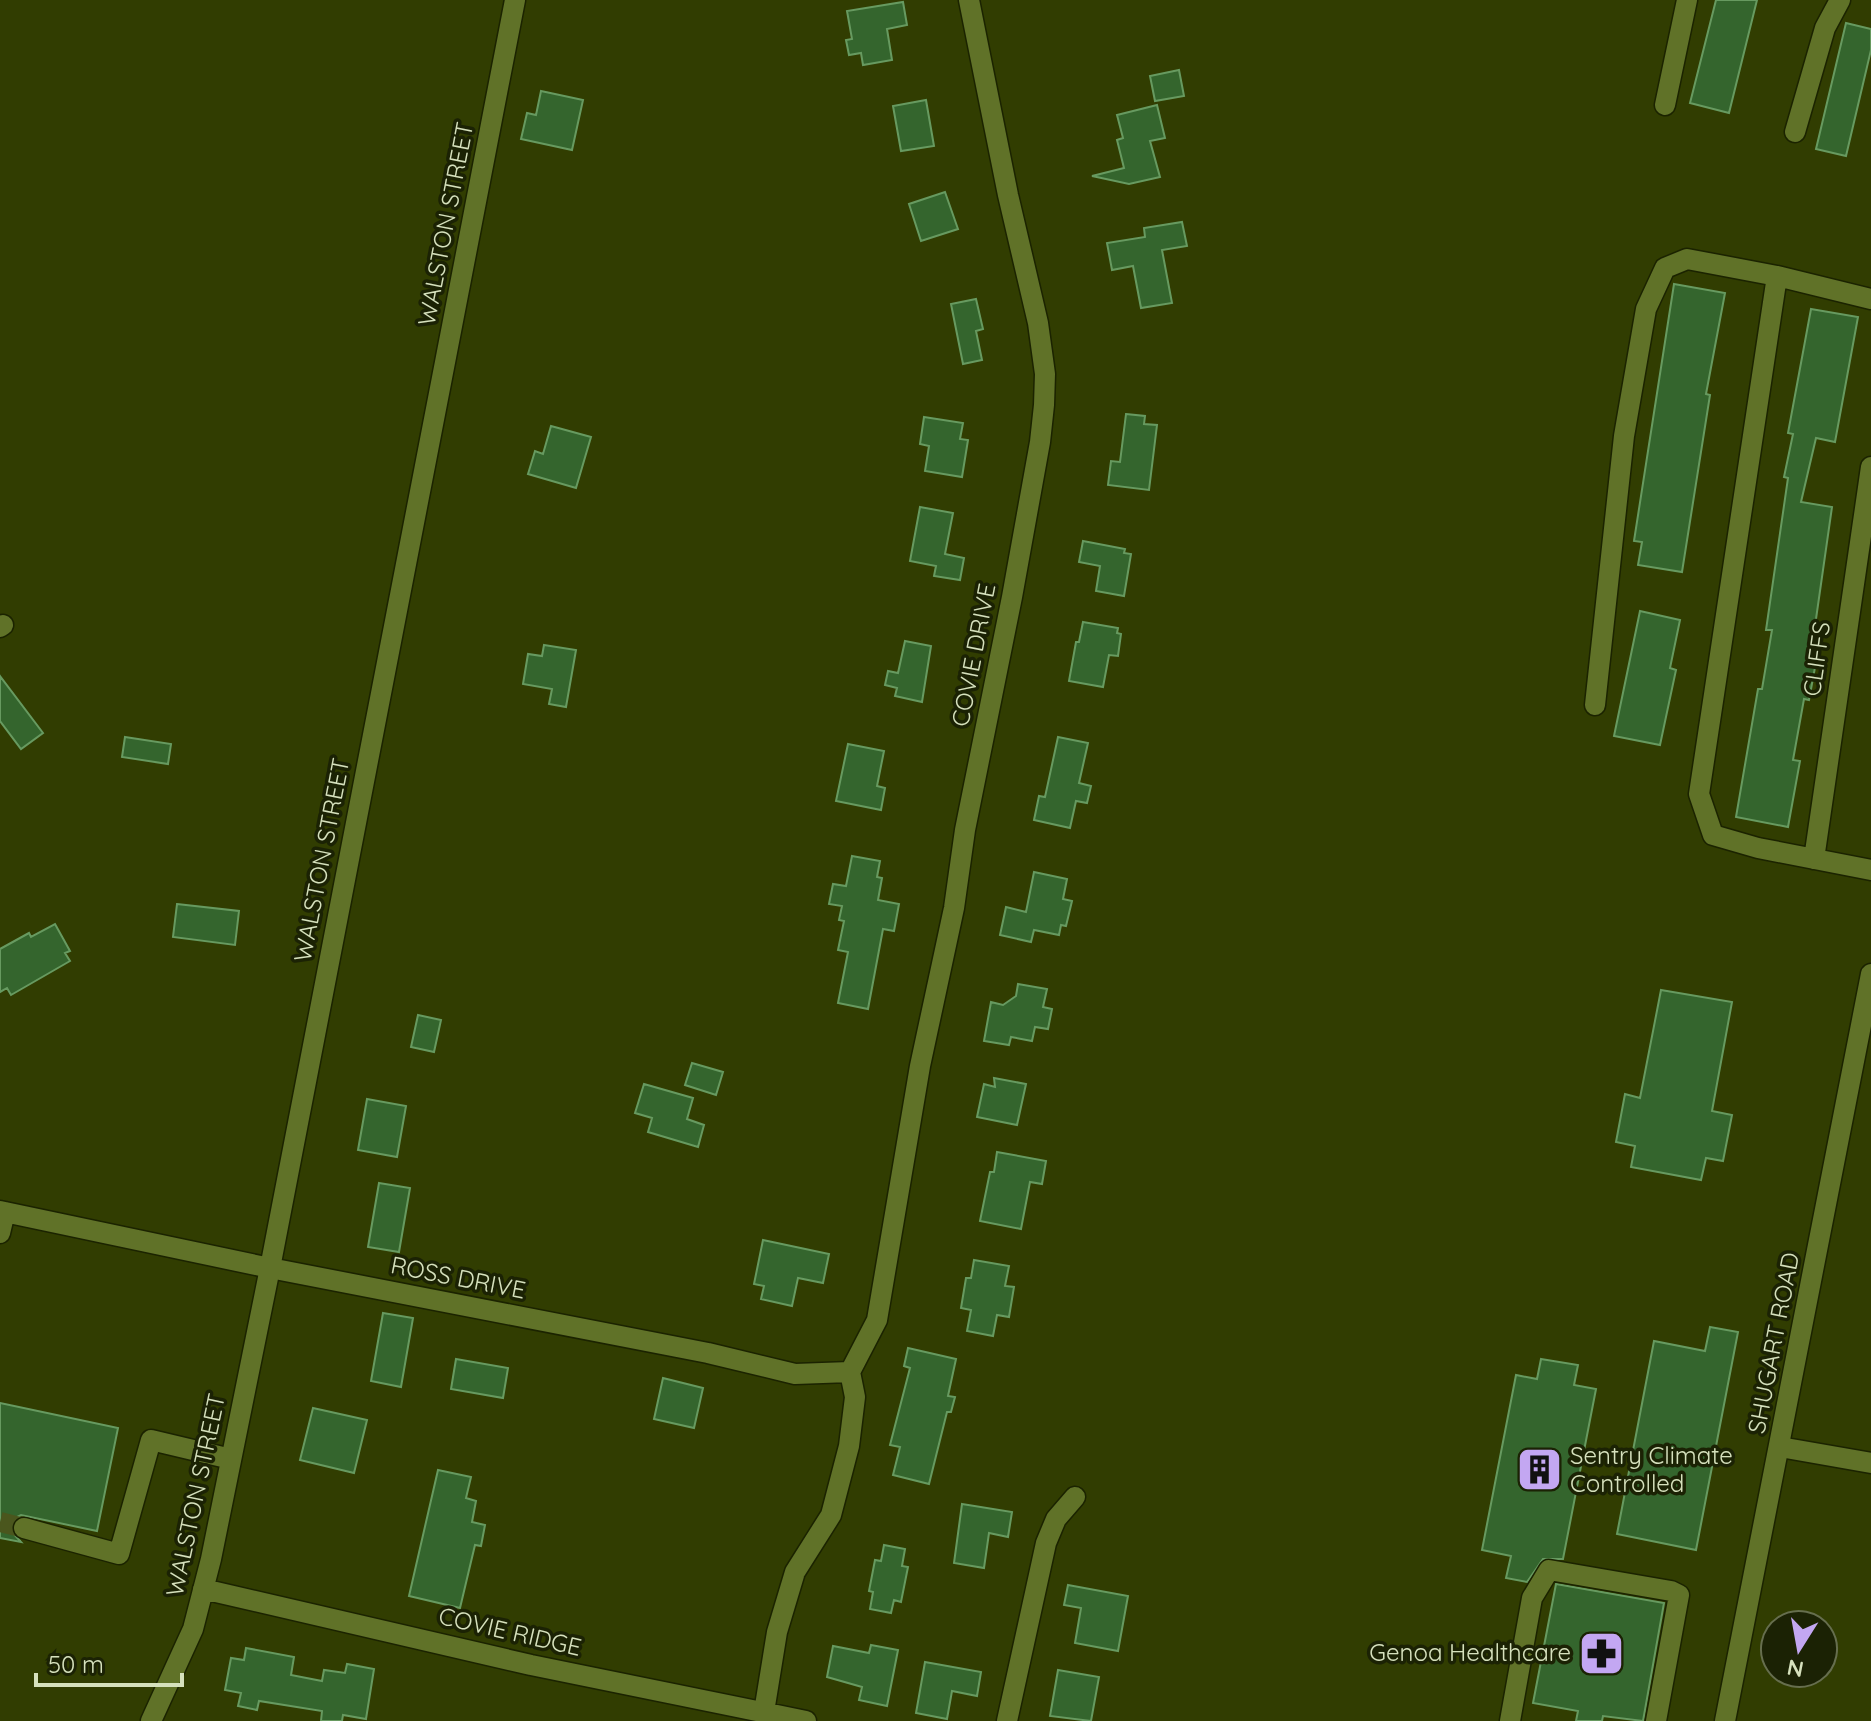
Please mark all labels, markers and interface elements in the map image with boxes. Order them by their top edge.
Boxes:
street label: WALSTON STREET [411,120,479,328]
street label: COVIE DRIVE [944,581,1002,729]
street label: CLIFFS [1796,620,1836,698]
street label: WALSTON STREET [287,756,355,964]
street label: ROSS DRIVE [388,1249,528,1305]
street label: SHUGART ROAD [1741,1250,1805,1436]
street label: WALSTON STREET [159,1391,231,1599]
place label: Sentry Climate Controlled [1570,1440,1733,1498]
building icon: Sentry Climate Controlled [1515,1446,1563,1494]
street label: COVIE RIDGE [436,1600,585,1662]
north arrow [1759,1609,1839,1689]
pharmacy icon: Genoa Healthcare [1578,1629,1626,1677]
scale bar [36,1637,182,1687]
place label: Genoa Healthcare [1369,1637,1571,1667]
text: 50 m [48,1649,104,1679]
text: N [1785,1653,1806,1684]

